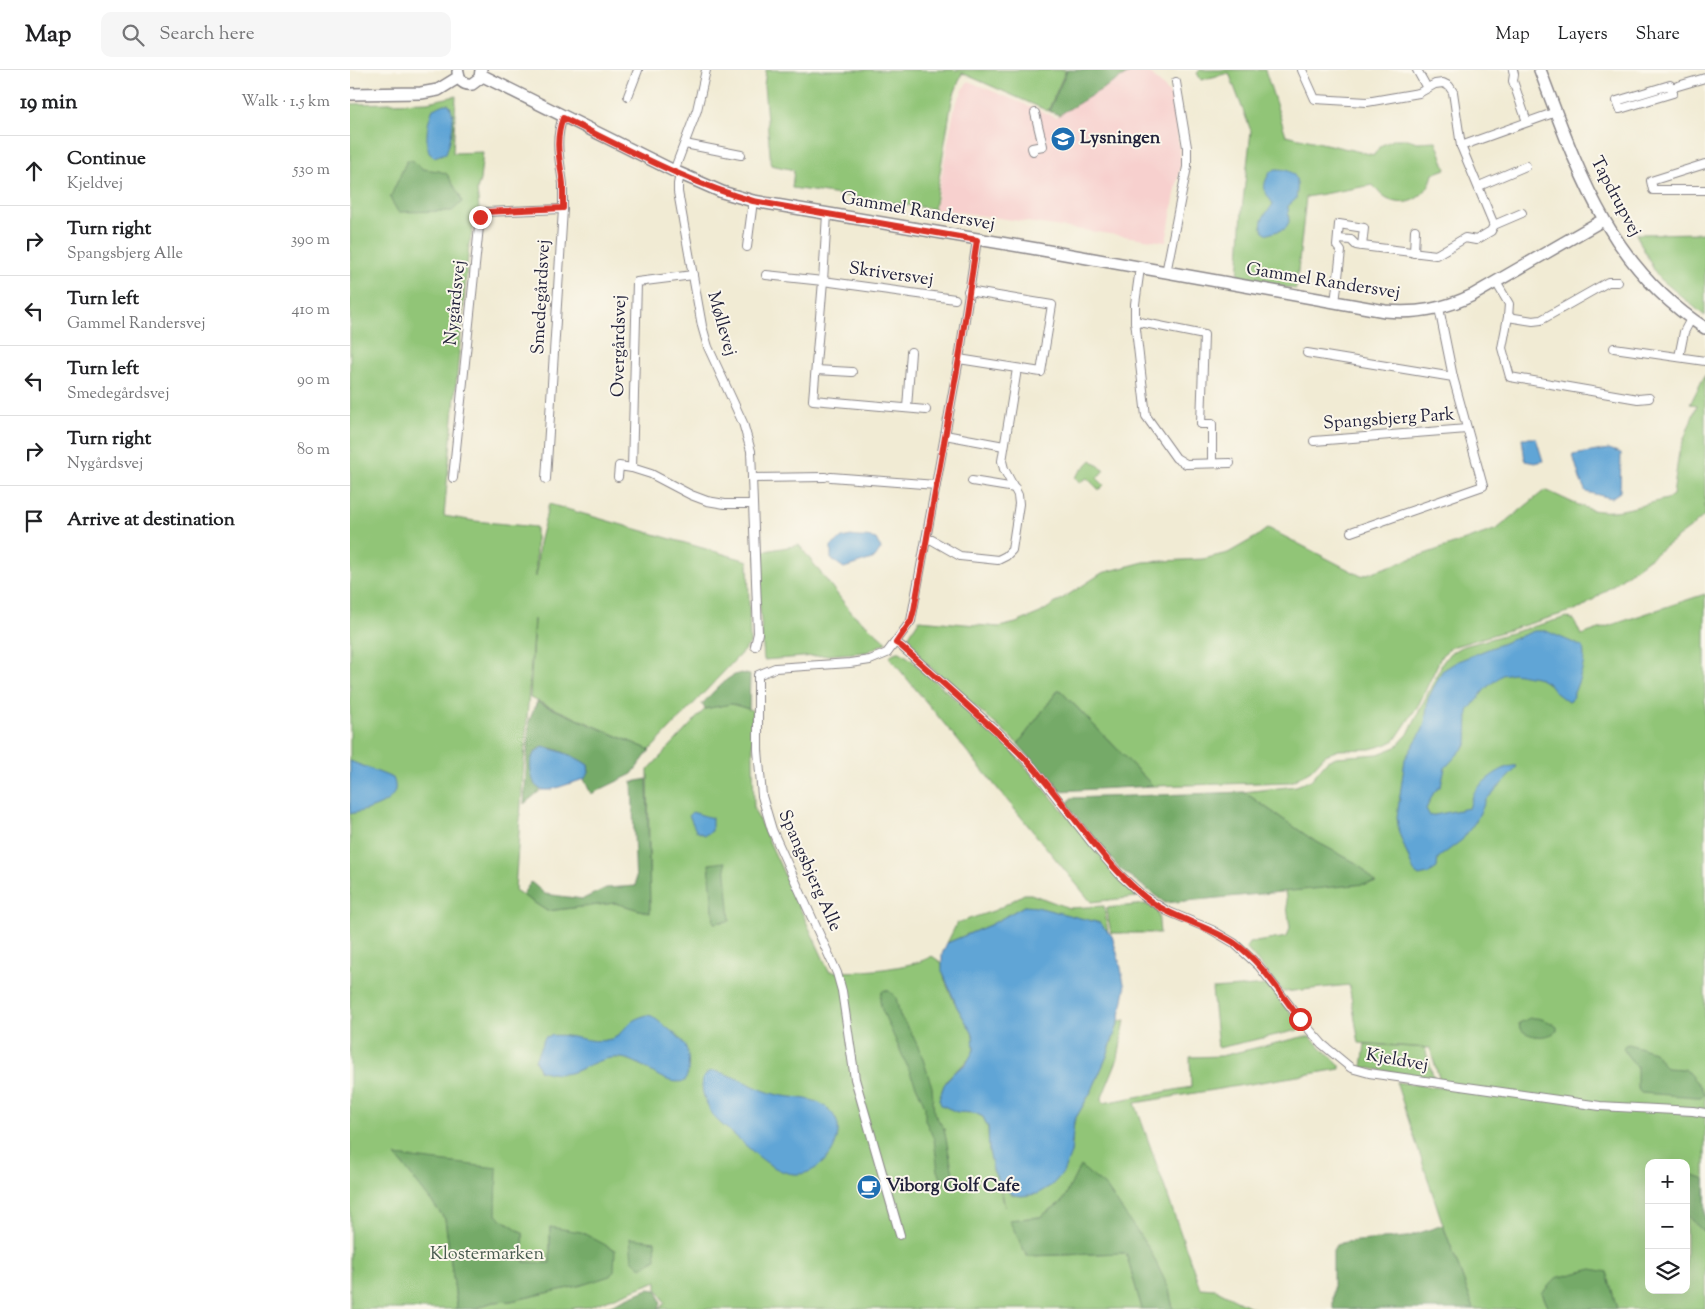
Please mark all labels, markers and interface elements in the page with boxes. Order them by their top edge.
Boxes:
search box [101,12,451,57]
text: Map [25,18,71,52]
icon: search [119,21,147,49]
text: Search here [159,21,255,48]
text: Map [1495,22,1530,48]
text: Layers [1558,22,1608,48]
text: Share [1636,22,1680,48]
text: 19 min [20,88,77,118]
text: Walk · 1.5 km [241,91,330,114]
school or university icon: Lysningen [1050,126,1076,152]
place label: Lysningen [1080,126,1161,152]
text: Continue [67,146,146,173]
street label: Tapdrupvej [1583,152,1647,242]
icon: ahead [20,157,48,185]
text: 530 m [293,159,330,182]
text: Kjeldvej [67,173,123,196]
street label: Gammel Randersvej [839,186,997,238]
route end [469,206,492,229]
text: Turn right [67,216,151,243]
icon: right [20,227,48,255]
text: 390 m [291,229,330,252]
street label: Smedegårdsvej [526,239,558,355]
text: Spangsbjerg Alle [67,243,183,266]
street label: Skriversvej [847,256,935,294]
street label: Gammel Randersvej [1244,257,1402,307]
street label: Nygårdsvej [439,259,473,347]
text: Turn left [67,286,139,313]
street label: Møllevej [699,289,743,359]
street label: Overgårdsvej [606,295,634,397]
icon: left [20,297,48,325]
text: 410 m [292,299,330,322]
text: Gammel Randersvej [67,313,206,336]
text: Turn left [67,356,139,383]
icon: left [20,367,48,395]
text: 90 m [297,369,330,392]
text: Smedegårdsvej [67,383,169,406]
street label: Spangsbjerg Park [1322,402,1456,438]
text: Turn right [67,426,151,453]
icon: right [20,437,48,465]
text: 80 m [297,439,330,462]
text: Nygårdsvej [67,453,143,476]
icon: arrive [20,507,48,535]
text: Arrive at destination [67,507,235,534]
street label: Spangsbjerg Alle [771,806,847,936]
route start [1289,1008,1312,1031]
street label: Kjeldvej [1364,1043,1430,1079]
map controls [1645,1159,1690,1294]
button: + [1645,1159,1690,1204]
cafe icon: Viborg Golf Cafe [856,1174,882,1200]
place label: Viborg Golf Cafe [886,1174,1020,1200]
button: − [1645,1204,1690,1249]
park label: Klostermarken [430,1242,544,1268]
button: layers [1645,1249,1690,1294]

